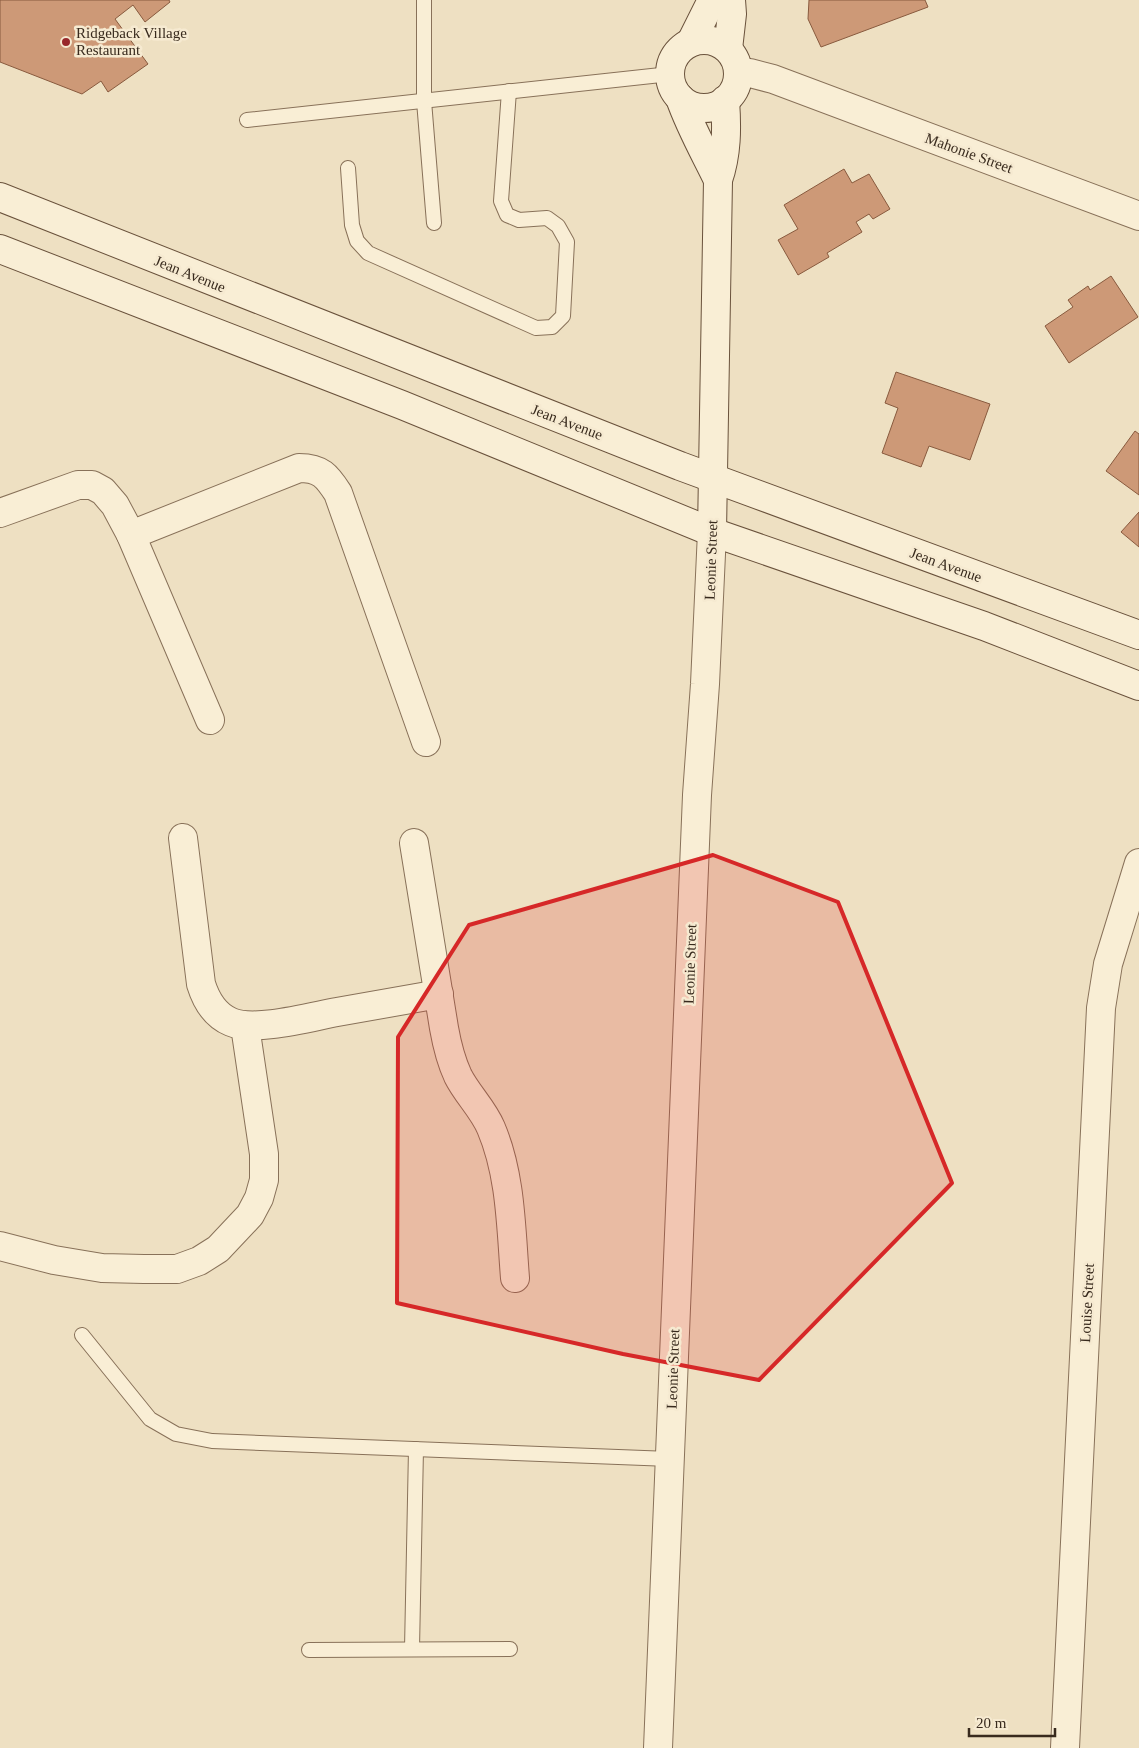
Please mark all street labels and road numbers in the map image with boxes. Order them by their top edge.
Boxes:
street label: Mahonie Street [923,130,1016,177]
street label: Jean Avenue [152,253,228,296]
street label: Jean Avenue [529,401,605,443]
street label: Leonie Street [702,519,720,600]
street label: Jean Avenue [908,545,984,585]
street label: Leonie Street [681,923,699,1004]
street label: Louise Street [1077,1262,1097,1343]
street label: Leonie Street [664,1328,682,1409]

